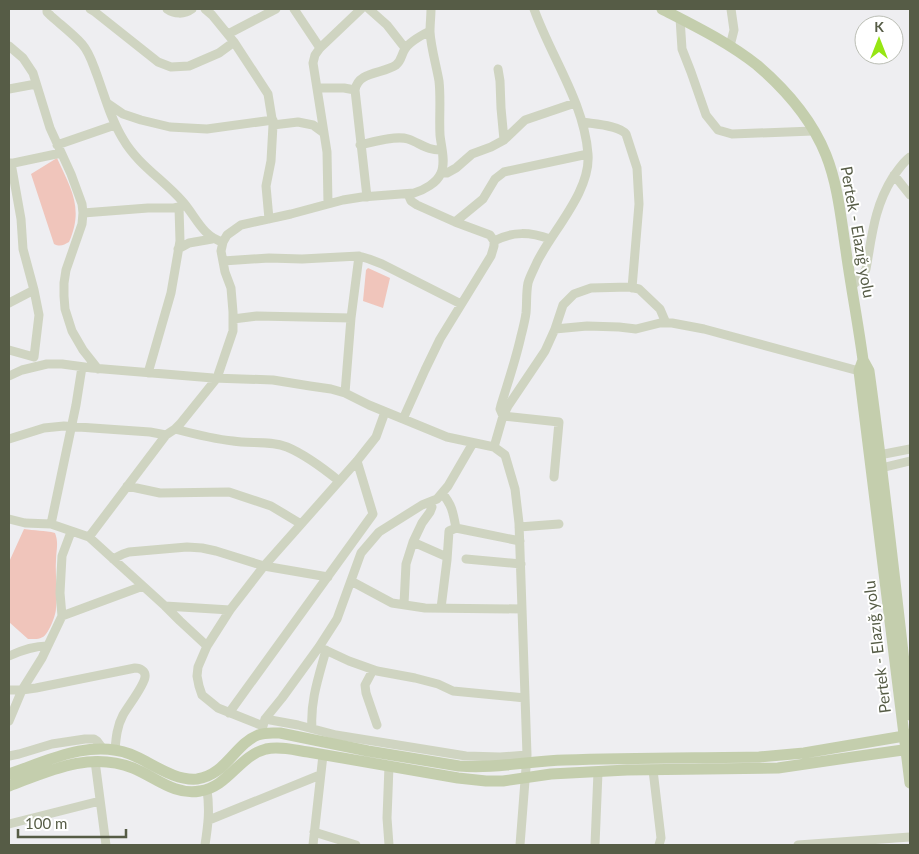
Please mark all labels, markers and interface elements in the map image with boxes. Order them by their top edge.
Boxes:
north arrow [854,15,904,65]
text: K [874,18,884,35]
street label: Pertek - Elazığ yolu [838,164,879,299]
street label: Pertek - Elazığ yolu [859,580,894,715]
scale bar [18,806,125,838]
text: 100 m [25,814,67,832]

